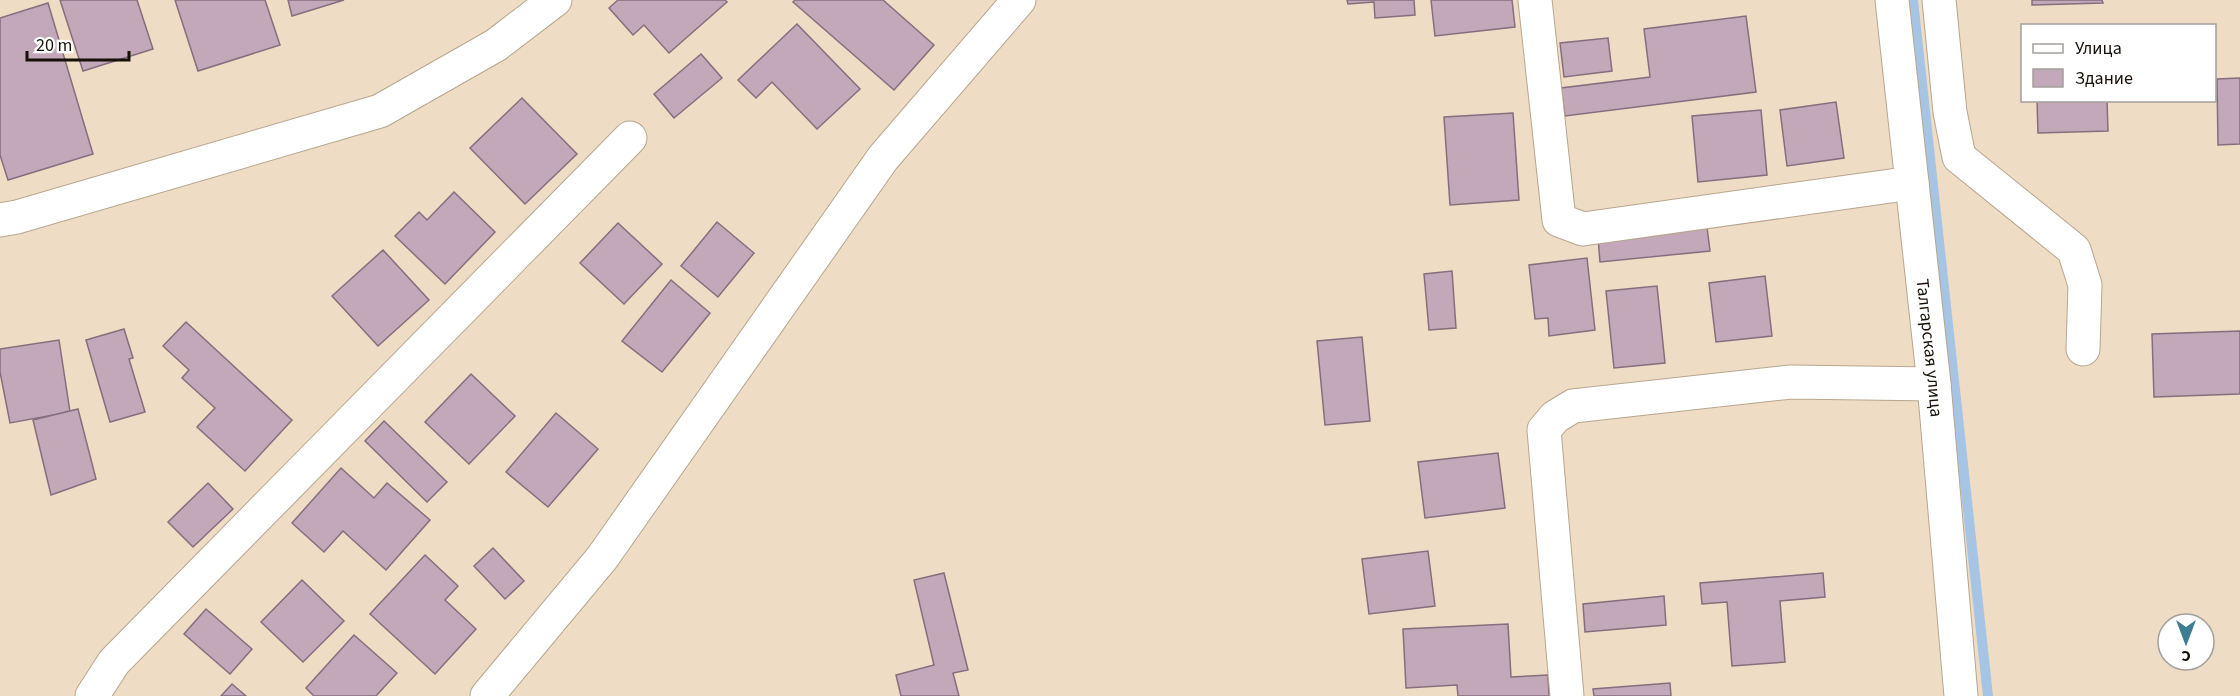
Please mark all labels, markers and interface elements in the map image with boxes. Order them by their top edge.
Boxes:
scale bar [27,24,129,62]
legend [2021,24,2216,102]
text: 20 m [36,33,72,58]
text: Улица [2075,36,2122,61]
text: Здание [2075,66,2133,91]
street label: Талгарская улица [1910,277,1949,418]
north arrow [2156,612,2216,672]
text: С [2181,645,2191,667]

